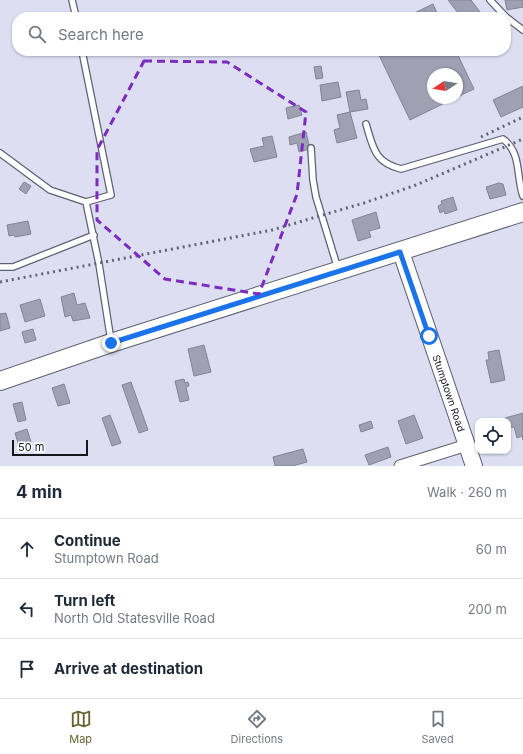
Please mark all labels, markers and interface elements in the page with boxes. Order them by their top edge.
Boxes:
search box [12,12,511,56]
icon: search [26,23,48,45]
text: Search here [58,25,144,44]
north arrow [427,68,463,104]
route start [420,327,438,345]
route end [102,334,120,352]
street label: Stumptown Road [430,353,468,433]
map controls [475,418,511,454]
button: locate [475,418,511,454]
scale bar [12,438,88,457]
text: 50 m [18,440,44,454]
text: 4 min [16,482,62,502]
text: Walk · 260 m [427,484,507,500]
text: Continue [54,531,121,550]
icon: ahead [16,538,38,560]
text: 60 m [476,541,507,557]
text: Stumptown Road [54,550,159,566]
text: Turn left [54,591,115,610]
icon: left [16,598,38,620]
text: 200 m [468,601,507,617]
text: North Old Statesville Road [54,610,215,626]
icon: arrive [16,658,38,680]
text: Arrive at destination [54,659,203,678]
tab: Map [69,708,92,746]
tab: Directions [231,708,283,746]
tab: Saved [422,708,454,746]

